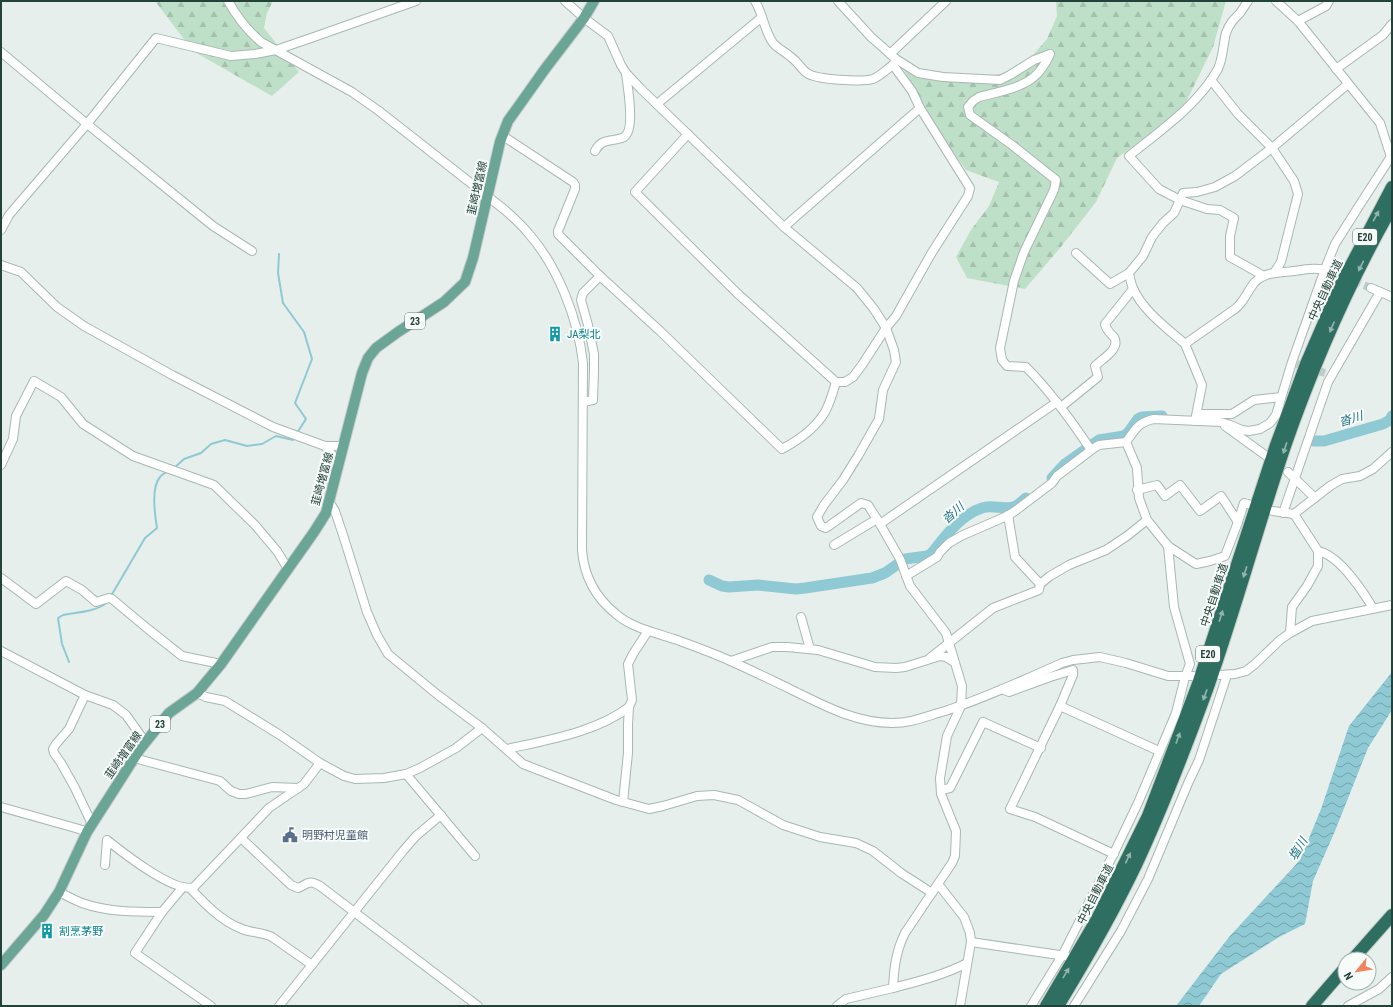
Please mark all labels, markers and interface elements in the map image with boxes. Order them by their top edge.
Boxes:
street label: 韮崎増富線 [465,160,490,216]
one-way arrow [1373,210,1379,222]
road number: E20 [1353,229,1377,245]
street label: 中央自動車道 [1306,258,1345,323]
one-way arrow [1358,261,1364,272]
road number: 23 [405,313,425,329]
one-way arrow [1329,321,1335,333]
building icon: JA梨北 [546,325,564,343]
place label: JA梨北 [567,328,601,341]
water label: 沓川 [1338,408,1366,429]
one-way arrow [1281,442,1287,454]
street label: 韮崎増富線 [309,451,336,507]
water label: 沓川 [939,498,968,526]
street label: 中央自動車道 [1198,562,1231,629]
one-way arrow [1242,566,1248,578]
one-way arrow [1218,609,1224,621]
road number: E20 [1196,646,1220,662]
one-way arrow [1201,690,1207,702]
road number: 23 [150,716,170,732]
street label: 韮崎増富線 [102,729,145,782]
one-way arrow [1175,732,1181,744]
public building icon: 明野村児童館 [281,826,299,844]
place label: 明野村児童館 [302,829,368,842]
water label: 塩川 [1286,833,1311,863]
one-way arrow [1125,852,1131,864]
street label: 中央自動車道 [1075,862,1116,927]
building icon: 割烹茅野 [38,922,56,940]
place label: 割烹茅野 [59,925,103,938]
north arrow [1337,951,1377,991]
one-way arrow [1063,967,1070,979]
text: N [1341,969,1356,982]

